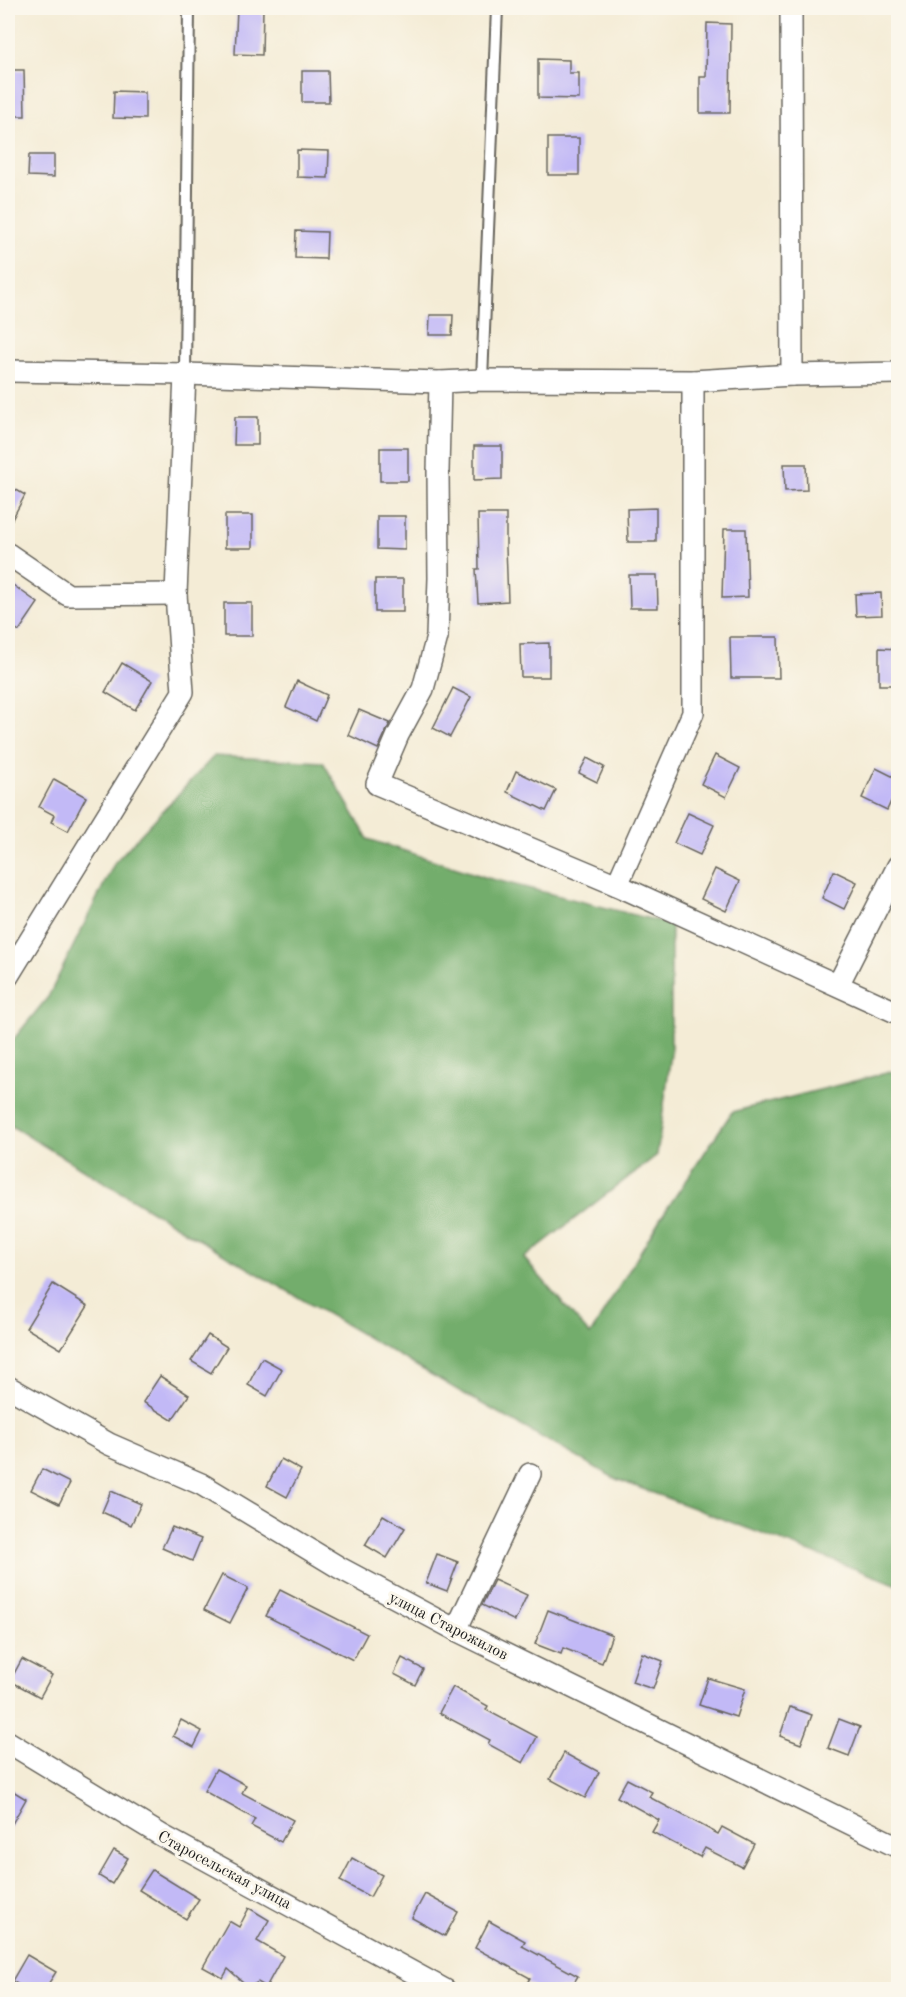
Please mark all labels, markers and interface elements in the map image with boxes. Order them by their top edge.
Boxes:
street label: улица Старожилов [386,1590,510,1664]
street label: Старосельская улица [155,1829,294,1913]

